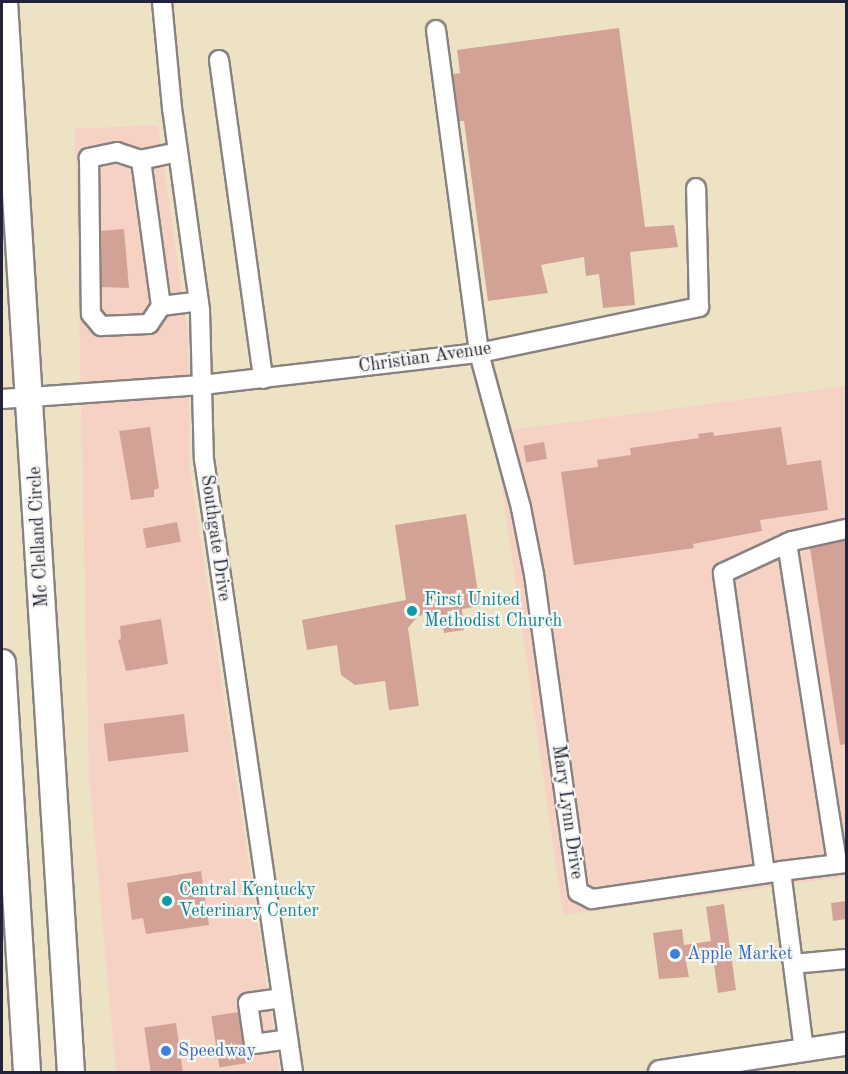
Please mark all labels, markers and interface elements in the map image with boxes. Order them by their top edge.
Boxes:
street label: Christian Avenue [357,338,493,378]
street label: Mc Clelland Circle [25,466,53,608]
street label: Southgate Drive [195,473,235,603]
place label: First United Methodist Church [424,590,562,632]
marker: First United Methodist Church [405,604,419,618]
street label: Mary Lynn Drive [547,744,587,880]
place label: Central Kentucky Veterinary Center [179,880,319,922]
marker: Central Kentucky Veterinary Center [160,894,174,908]
place label: Apple Market [687,943,793,965]
marker: Apple Market [668,947,682,961]
place label: Speedway [178,1040,256,1062]
marker: Speedway [159,1044,173,1058]

